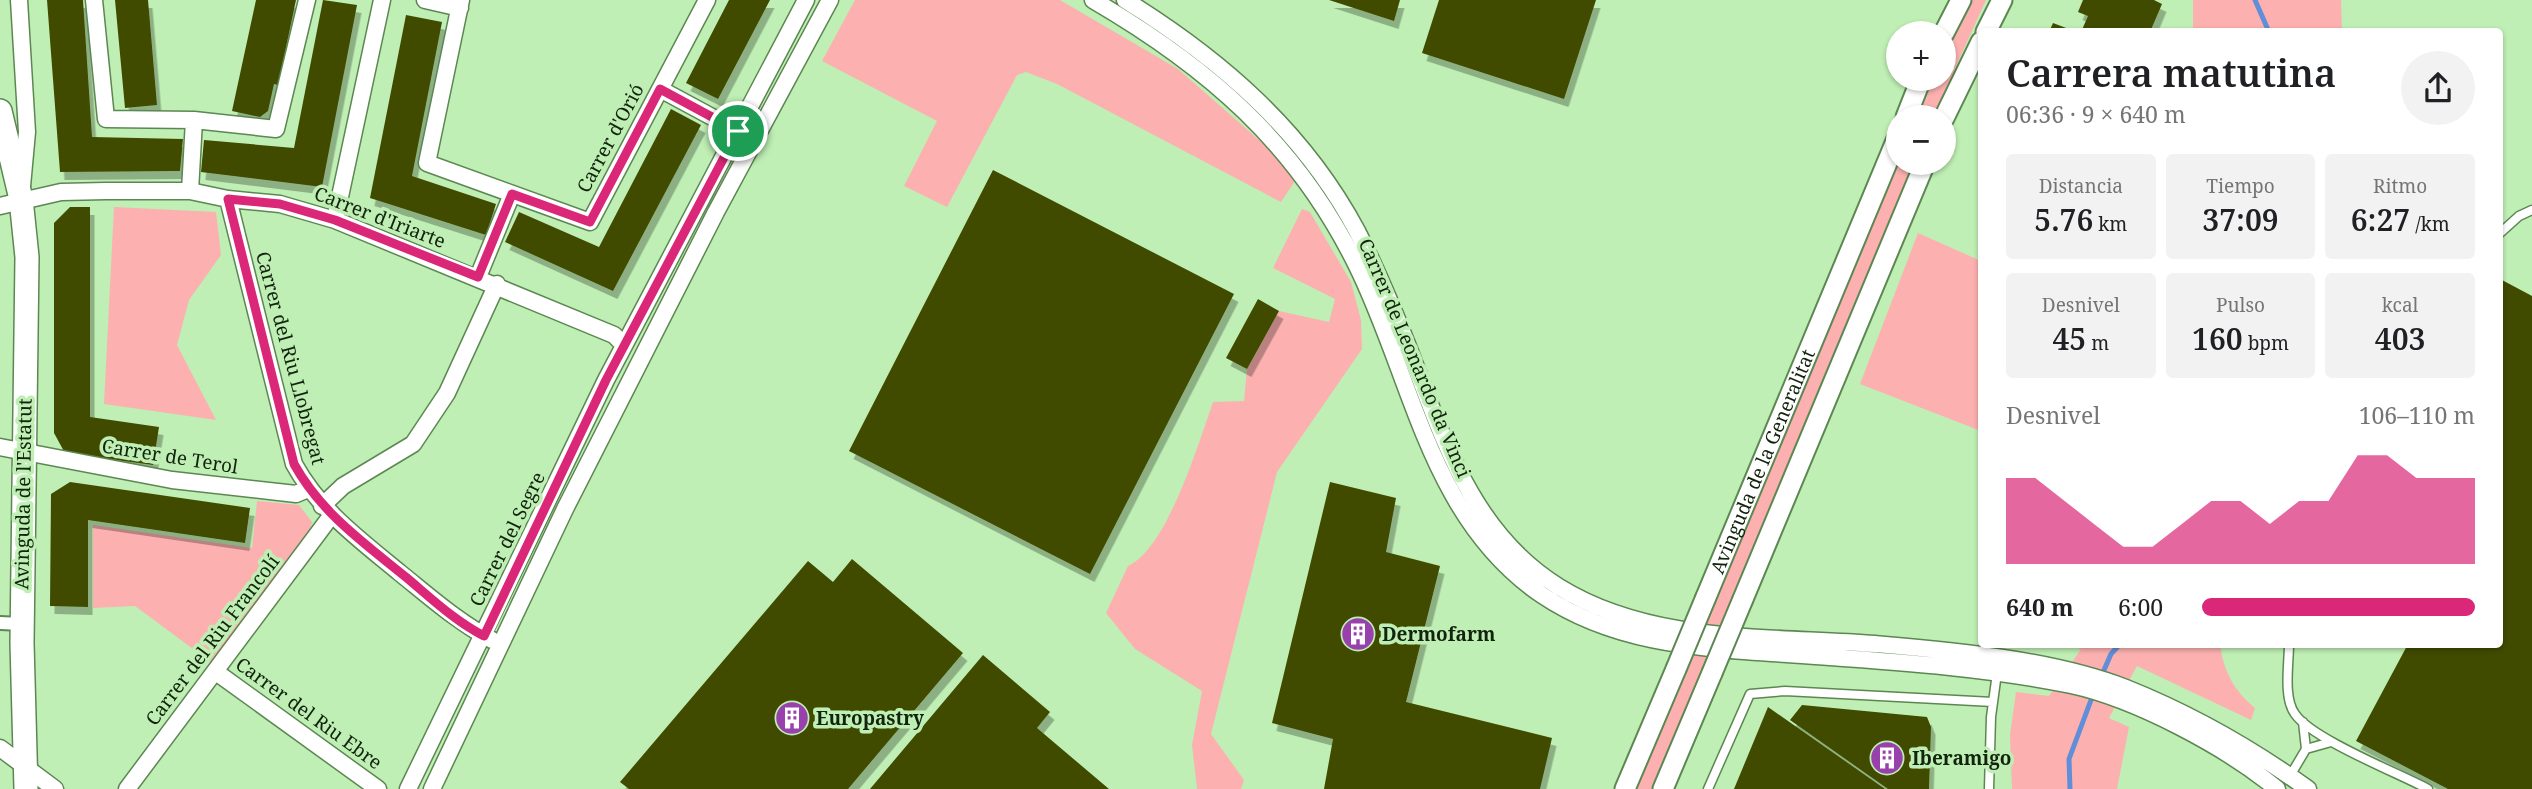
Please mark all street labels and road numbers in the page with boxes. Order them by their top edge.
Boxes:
street label: Carrer d'Orió [570,79,650,197]
street label: Carrer d'Iriarte [311,180,449,254]
street label: Carrer de Leonardo da Vinci [1353,234,1477,482]
street label: Carrer del Riu Llobregat [250,249,332,468]
street label: Avinguda de la Generalitat [1704,345,1821,578]
street label: Avinguda de l'Estatut [8,398,38,590]
street label: Carrer de Terol [100,432,240,480]
street label: Carrer del Segre [463,467,551,611]
street label: Carrer del Riu Francolí [139,549,285,731]
street label: Carrer del Riu Ebre [231,651,387,775]

